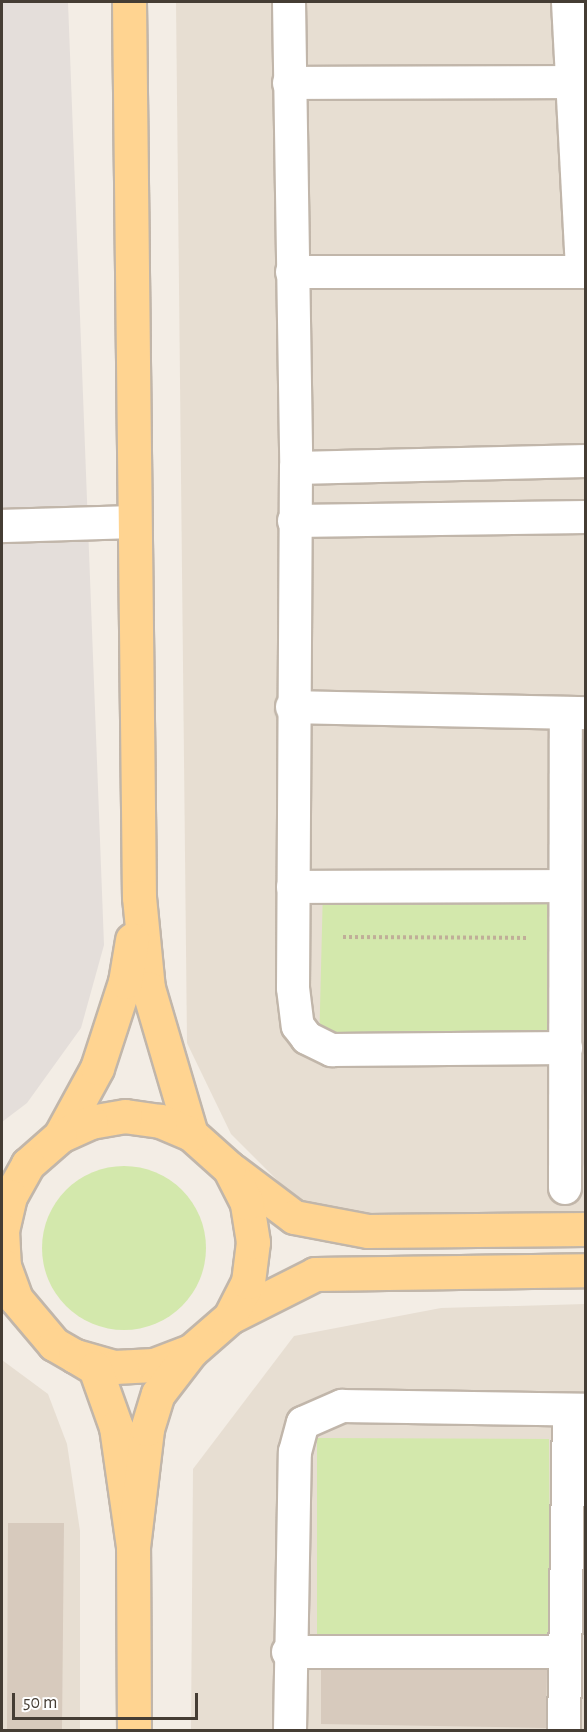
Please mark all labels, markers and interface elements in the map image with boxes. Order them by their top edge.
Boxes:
scale bar [15,1681,201,1719]
text: 50 m [23,1694,57,1712]

